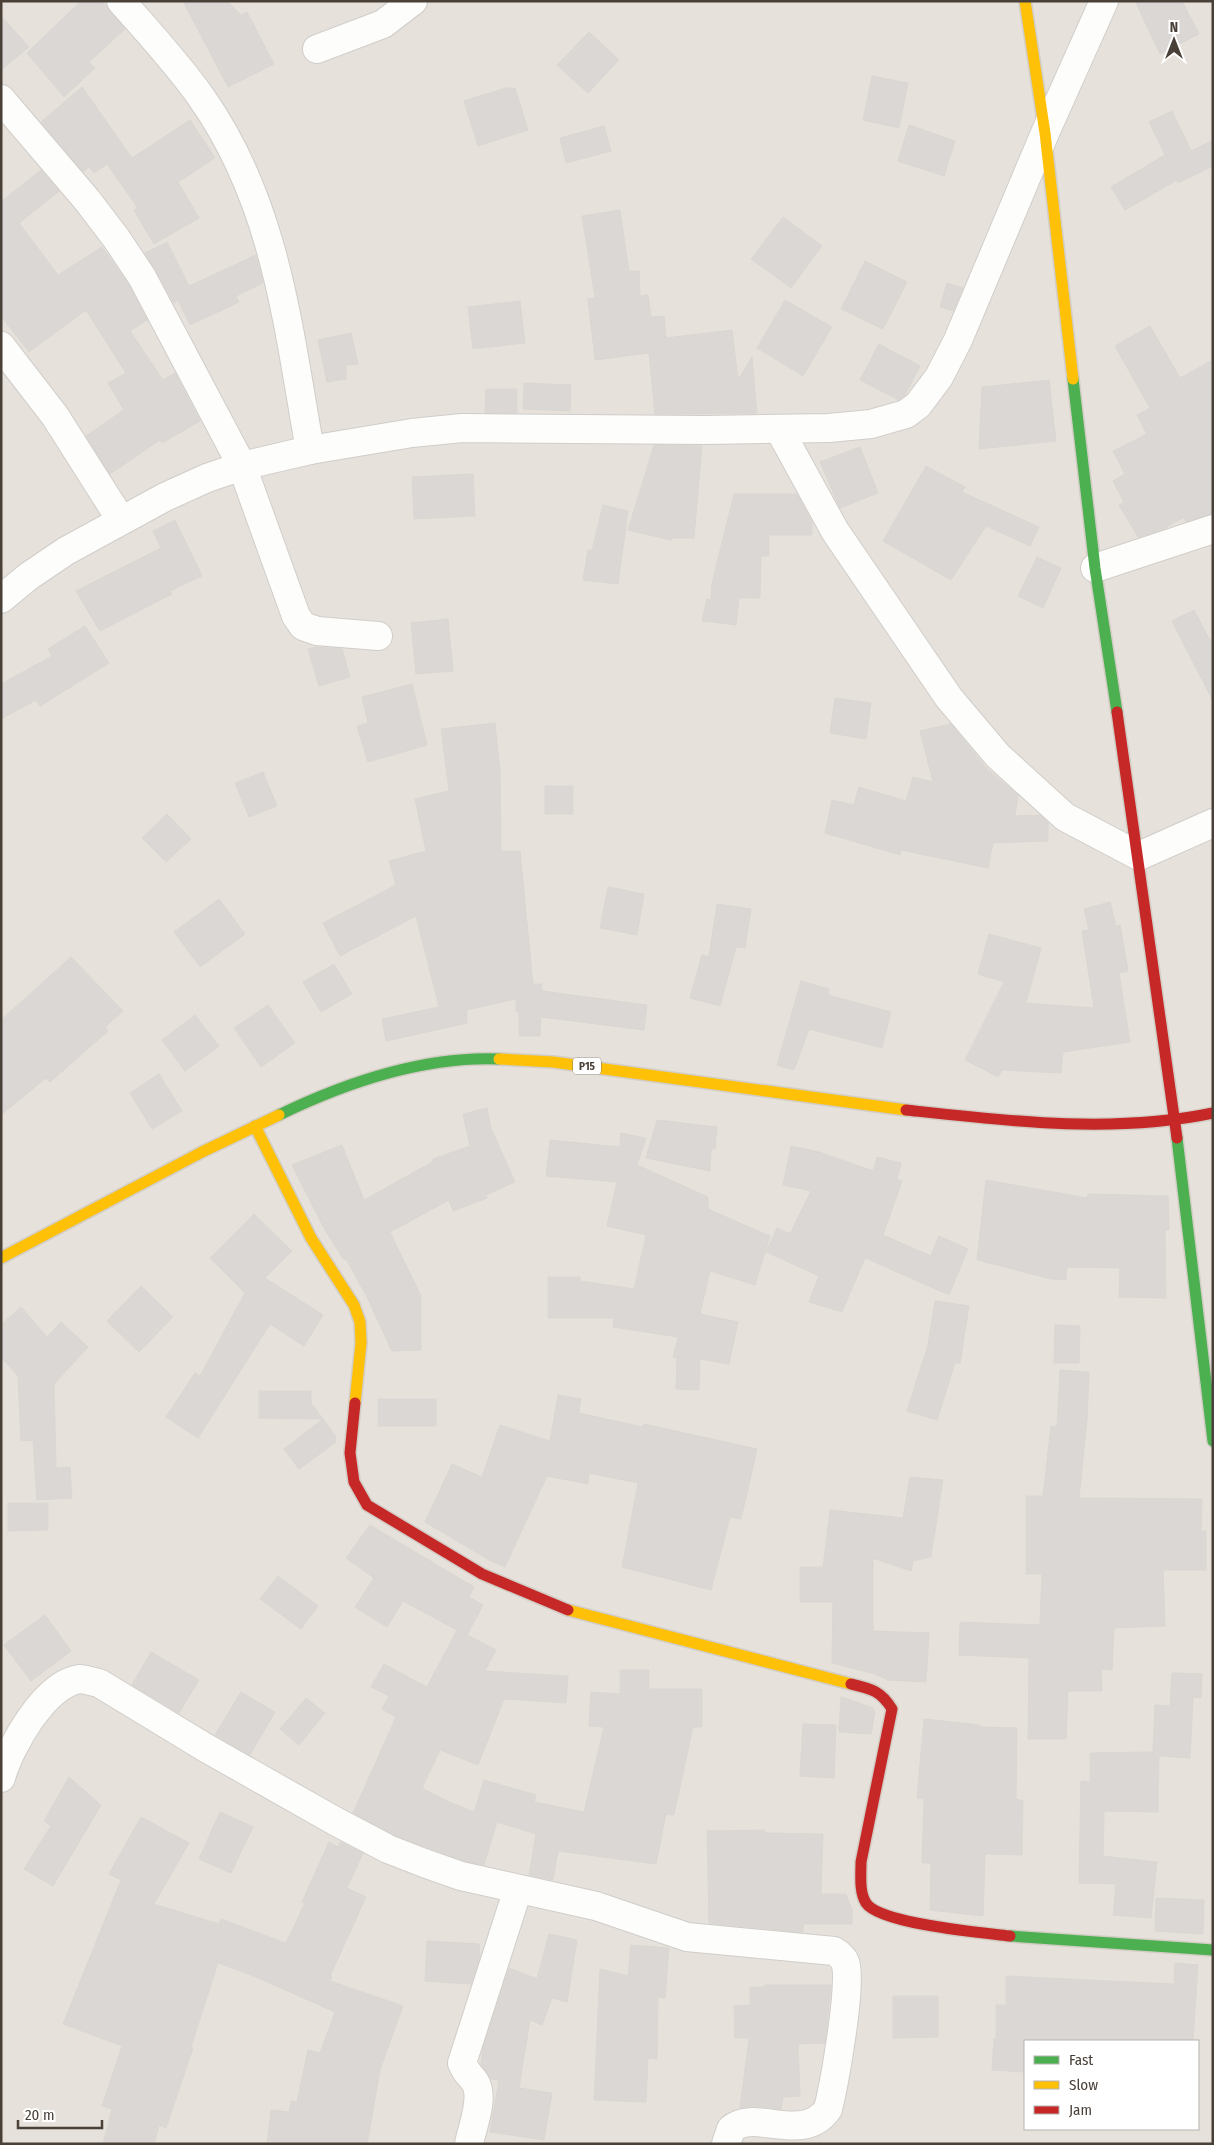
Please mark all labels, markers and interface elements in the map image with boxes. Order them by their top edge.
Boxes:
north arrow [1149,15,1199,65]
text: N [1170,19,1178,36]
road number: P15 [573,1058,601,1074]
legend [1024,2040,1199,2130]
text: Fast [1069,2051,1093,2069]
text: Slow [1069,2076,1098,2094]
scale bar [18,2098,101,2130]
text: Jam [1069,2101,1092,2119]
text: 20 m [25,2106,55,2124]

